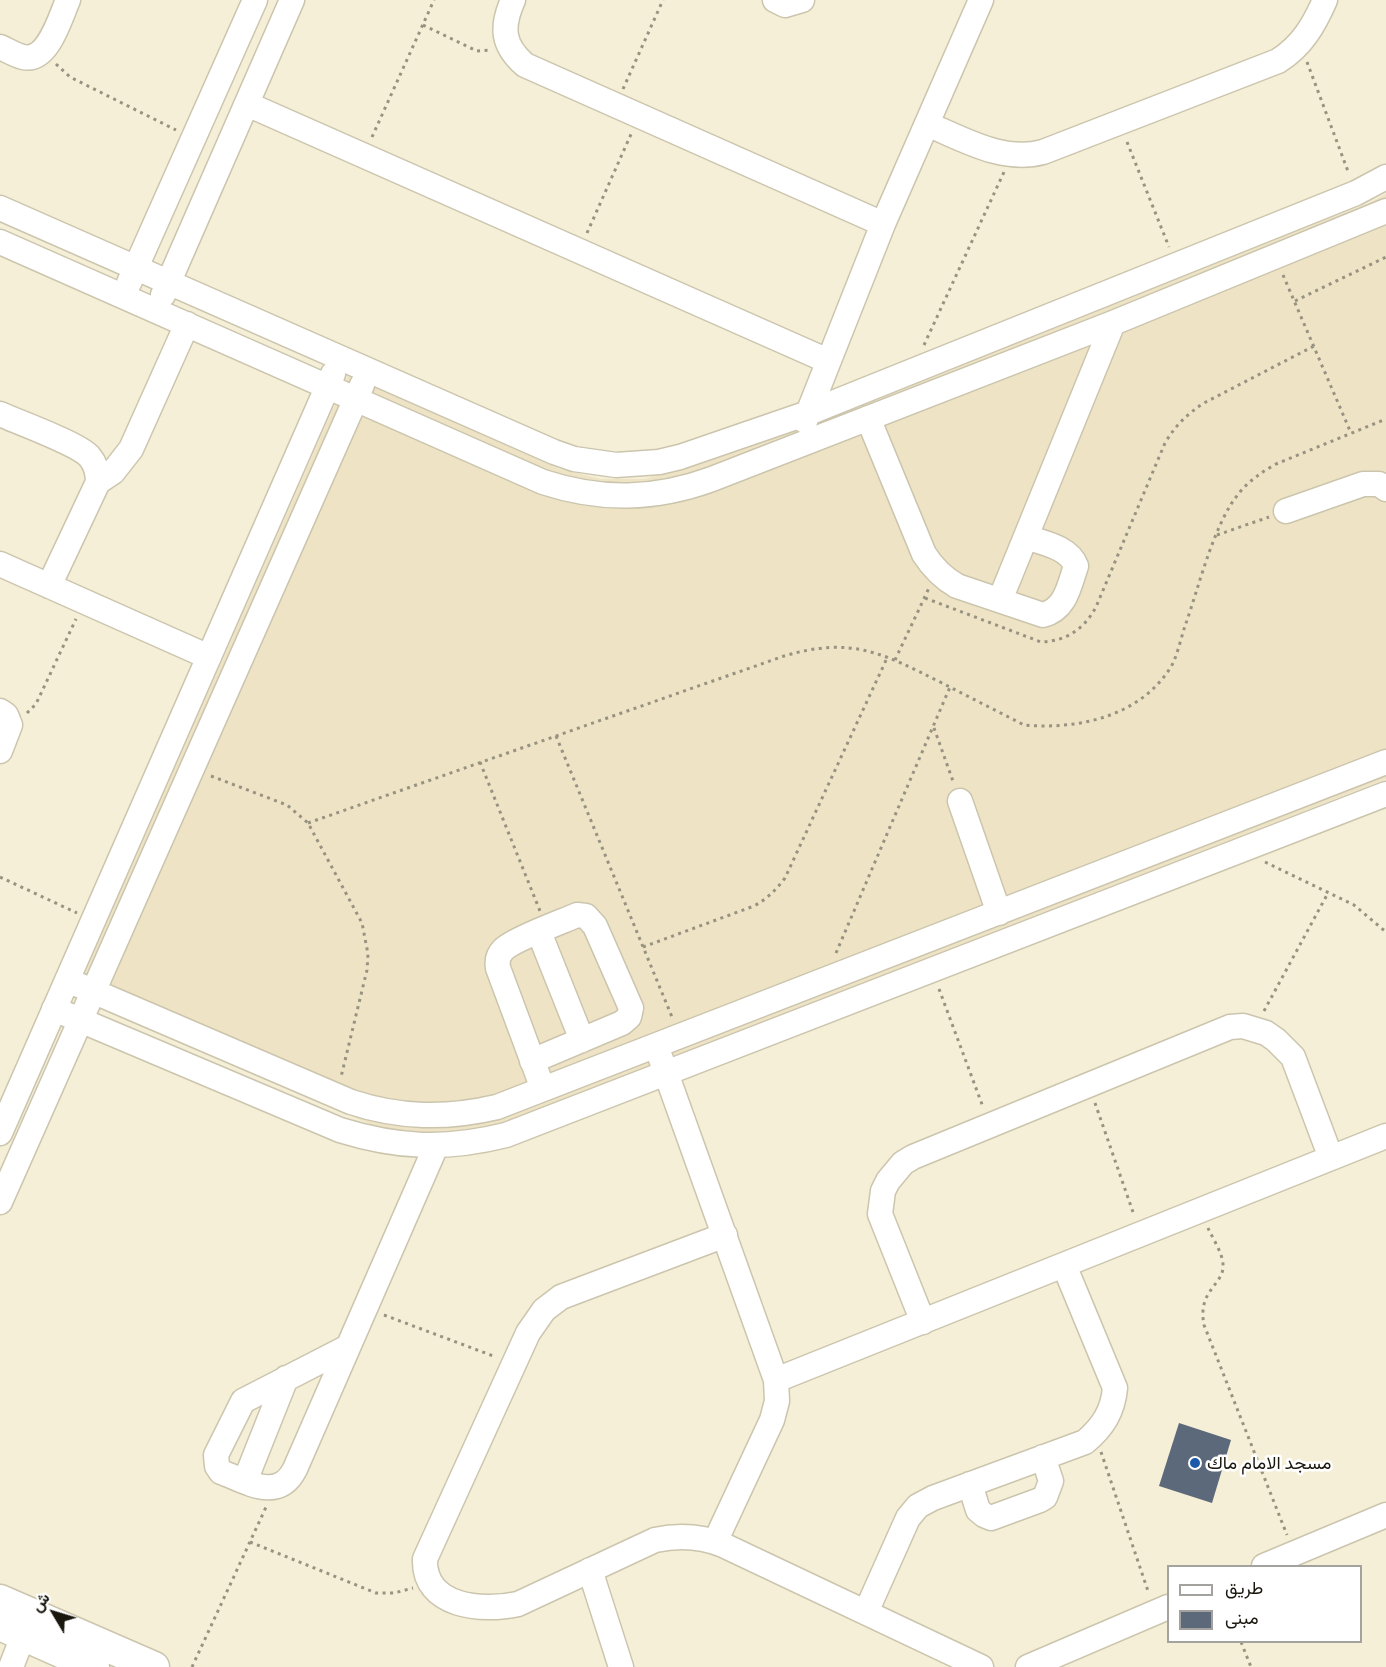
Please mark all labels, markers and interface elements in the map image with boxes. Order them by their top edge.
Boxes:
place label: مسجد الامام ماك [1207,1452,1331,1474]
marker: مسجد الامام ماك [1188,1456,1202,1470]
legend [1167,1565,1362,1643]
text: طريق [1225,1576,1263,1598]
north arrow [24,1583,84,1643]
text: ش [26,1588,53,1615]
text: مبنى [1225,1606,1259,1628]

